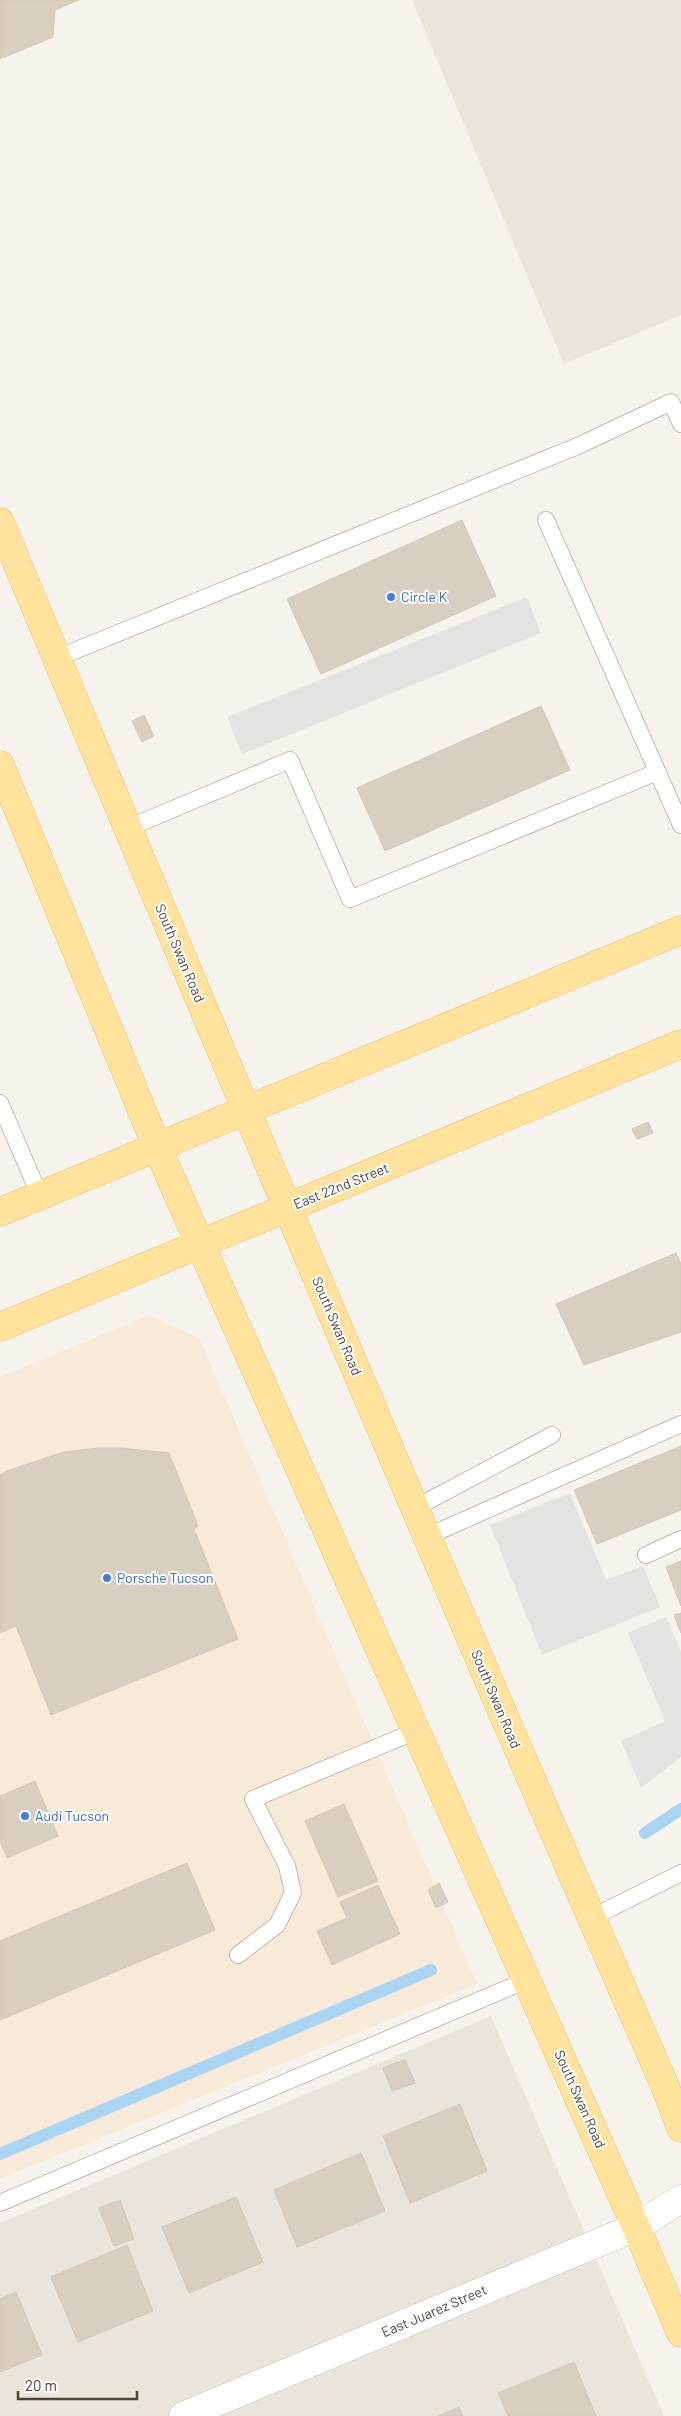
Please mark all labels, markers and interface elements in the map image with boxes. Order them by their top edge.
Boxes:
place label: Circle K [401,588,448,605]
marker: Circle K [385,591,397,603]
street label: South Swan Road [152,901,209,1005]
street label: East 22nd Street [291,1159,391,1212]
street label: South Swan Road [309,1274,366,1378]
place label: Porsche Tucson [117,1569,214,1586]
marker: Porsche Tucson [101,1572,113,1584]
street label: South Swan Road [468,1647,525,1751]
place label: Audi Tucson [35,1807,109,1824]
marker: Audi Tucson [19,1810,31,1822]
street label: South Swan Road [551,2047,610,2150]
street label: East Juarez Street [379,2281,489,2340]
scale bar [18,2368,136,2400]
text: 20 m [25,2376,57,2394]

